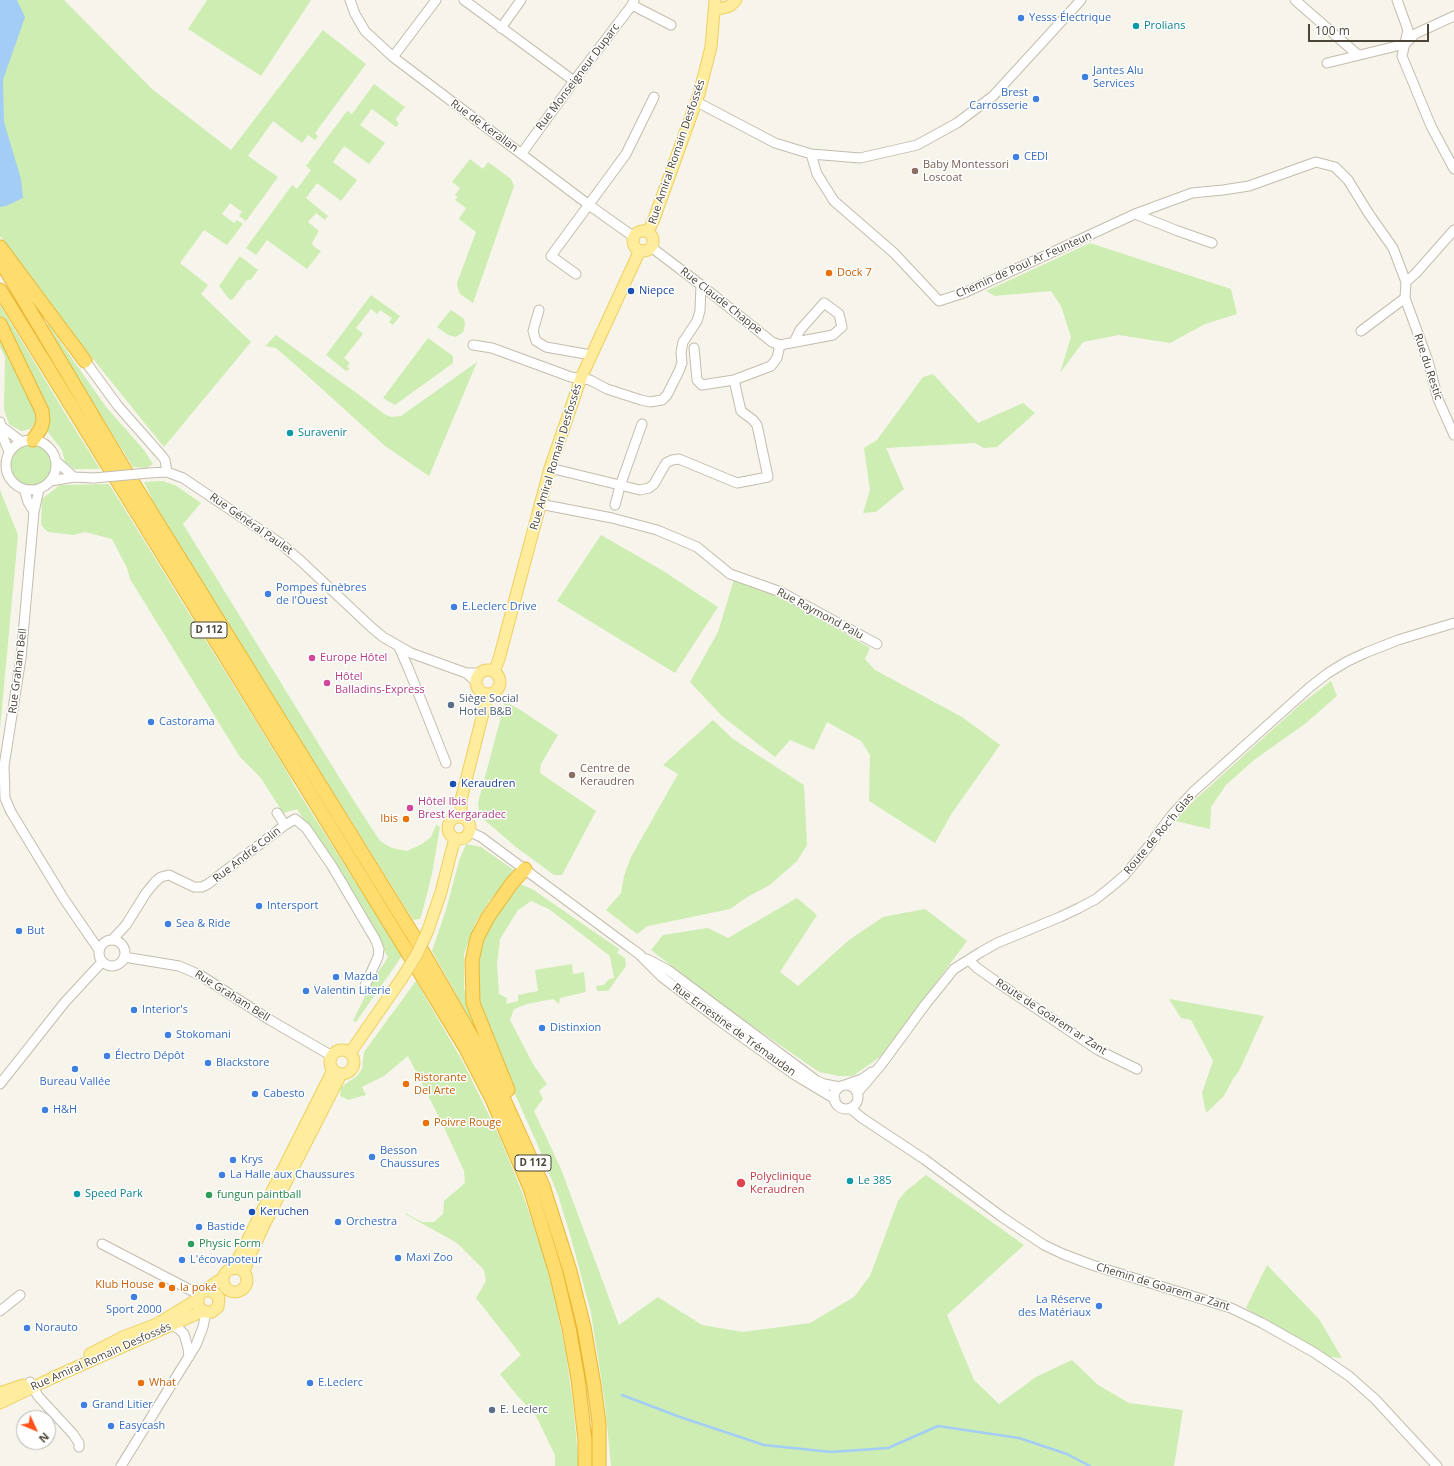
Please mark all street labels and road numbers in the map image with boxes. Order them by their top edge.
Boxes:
street label: Rue Monseigneur Duparc [534,21,622,133]
street label: Rue Amiral Romain Desfossés [646,78,708,226]
street label: Rue de Kerallan [448,97,520,155]
street label: Chemin de Poul Ar Feunteun [954,229,1094,301]
street label: Rue Claude Chappe [677,265,765,337]
street label: Rue du Restic [1411,332,1445,402]
street label: Rue Amiral Romain Desfossés [527,382,585,532]
street label: Rue Général Paulet [207,490,295,558]
street label: Rue Raymond Palu [774,586,866,642]
road number: D 112 [191,622,227,638]
street label: Rue Graham Bell [6,628,30,714]
street label: Route de Roc'h Glas [1121,791,1197,877]
street label: Rue André Colin [210,824,284,886]
street label: Rue Graham Bell [192,968,272,1024]
street label: Route de Goarem ar Zant [993,976,1109,1058]
street label: Rue Ernestine de Trémaudan [670,981,798,1079]
road number: D 112 [515,1155,551,1171]
street label: Chemin de Goarem ar Zant [1095,1260,1231,1314]
street label: Rue Amiral Romain Desfossés [29,1320,173,1394]

